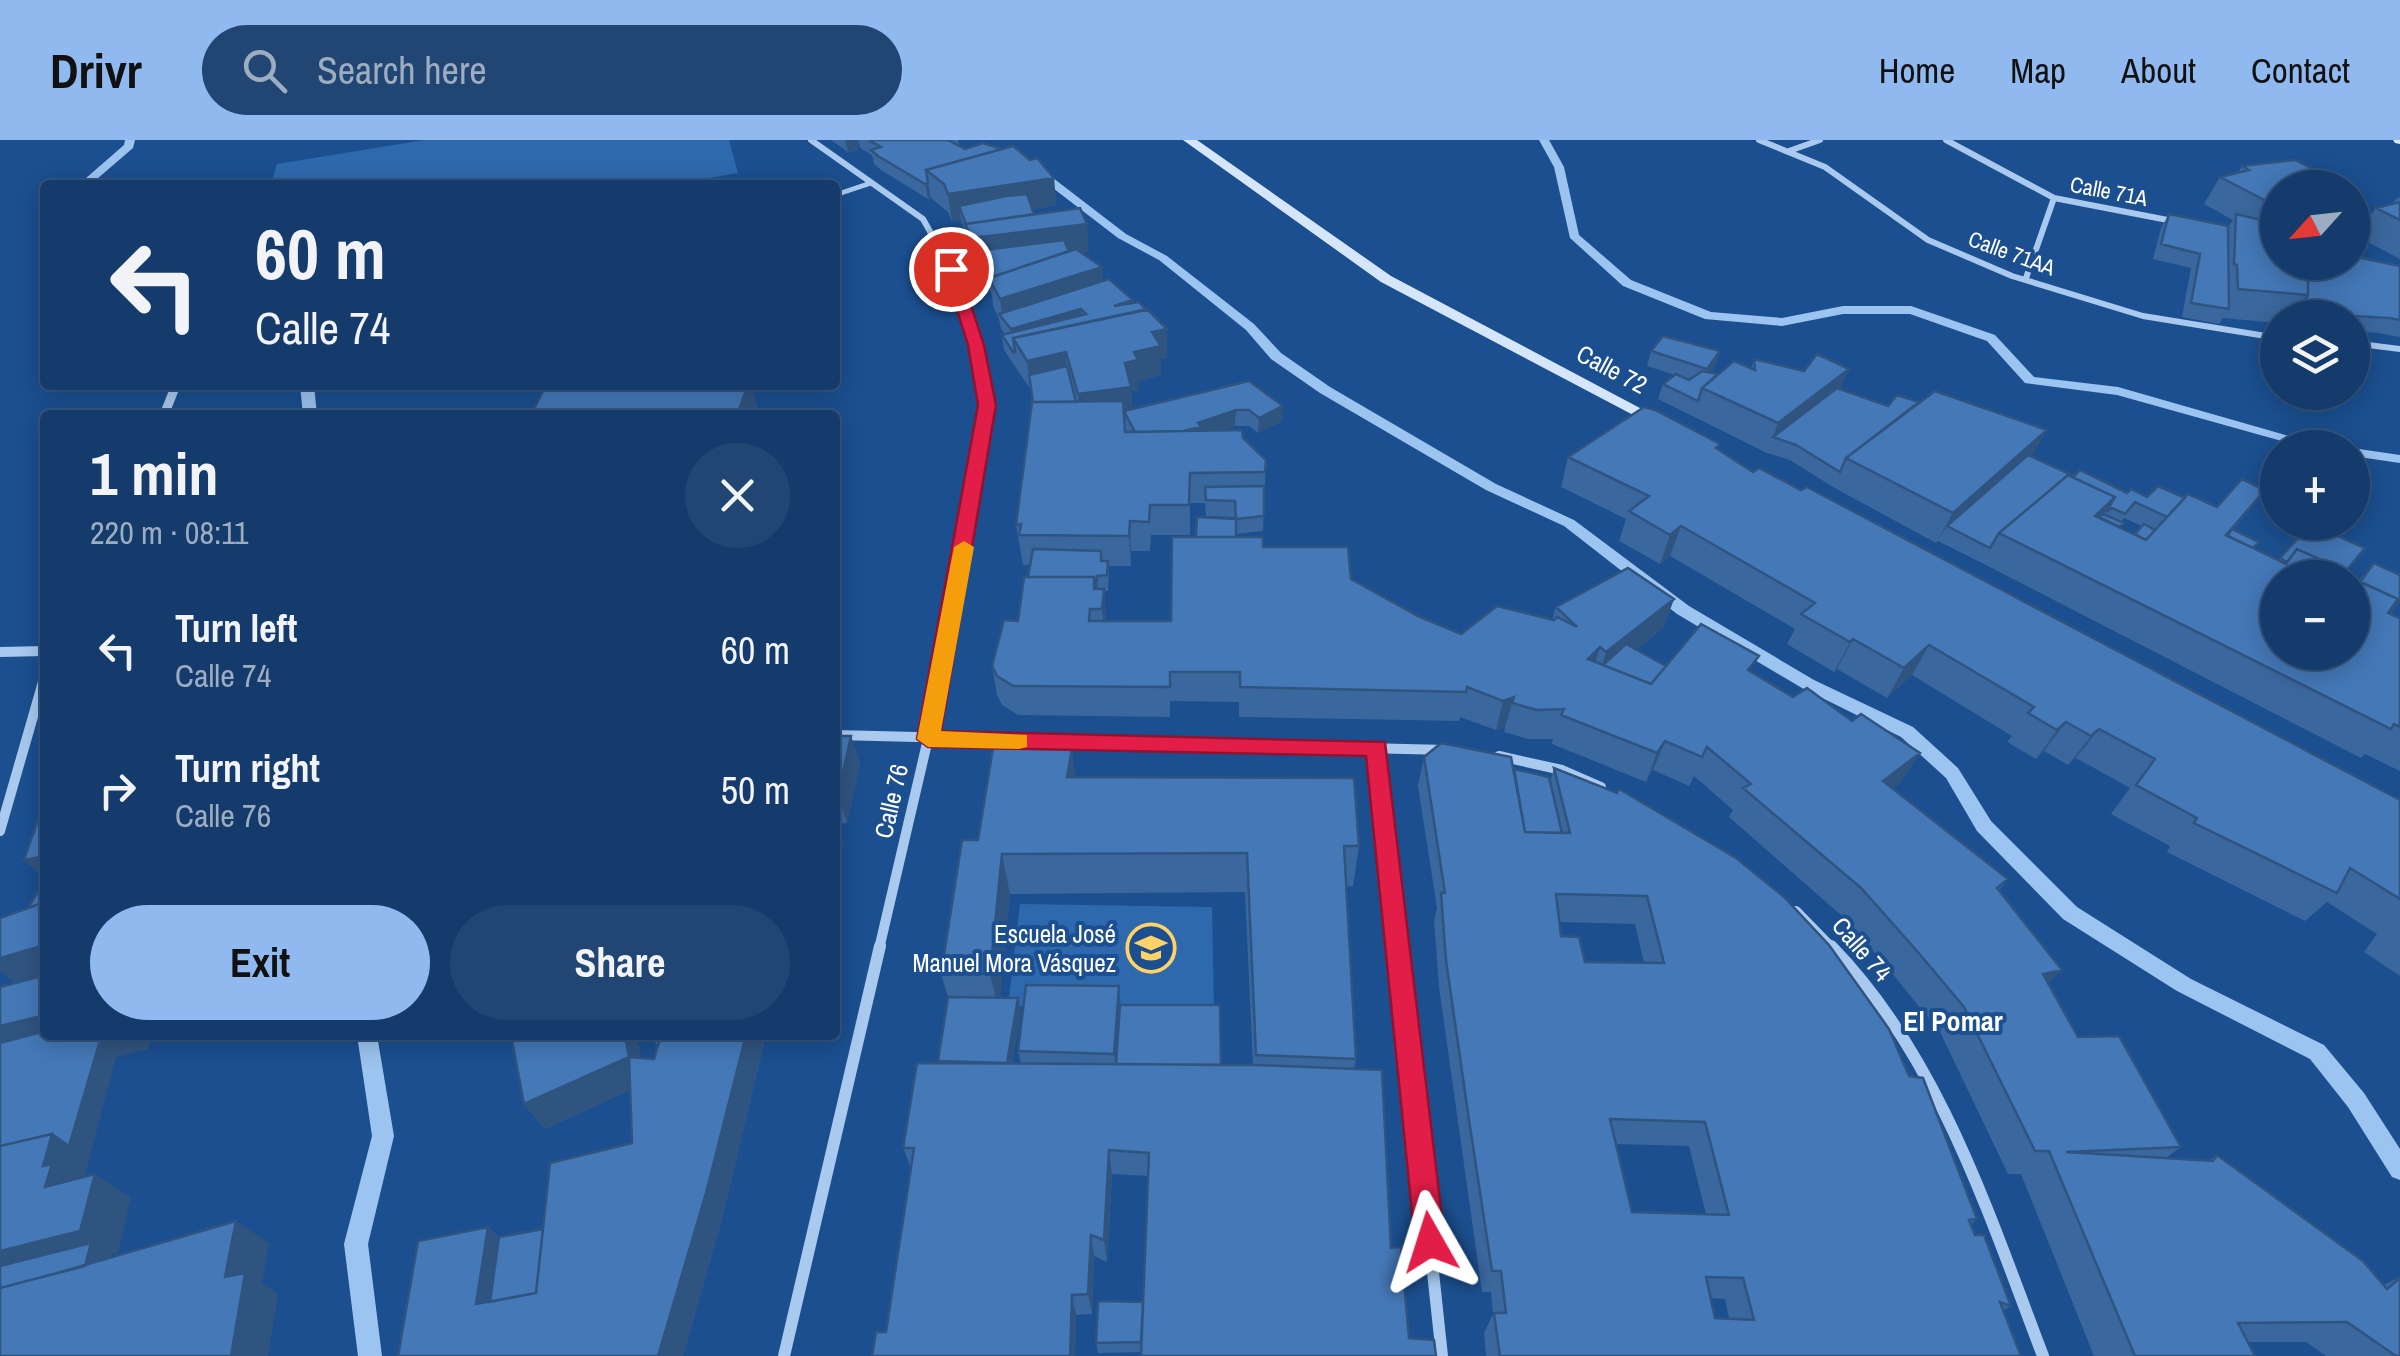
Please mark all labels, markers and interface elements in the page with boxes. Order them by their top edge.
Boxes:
search box [202,25,902,115]
text: Drivr [50,38,142,103]
icon: search [237,43,292,98]
text: Search here [317,45,487,96]
text: Home [1879,47,1955,94]
text: Map [2010,47,2066,94]
text: About [2121,47,2196,94]
text: Contact [2251,47,2350,94]
street label: Calle 71A [2068,169,2151,213]
north arrow [2260,170,2370,280]
map controls [2260,170,2370,670]
text: 60 m [255,207,386,301]
icon: left [90,220,220,350]
street label: Calle 71AA [1964,223,2060,283]
pin [909,227,994,312]
icon: arrive [924,242,979,297]
text: Calle 74 [255,297,390,358]
button: layers [2260,300,2370,410]
street label: Calle 72 [1571,336,1653,402]
button: + [2260,430,2370,540]
text: 1 min [90,433,219,514]
button: close [685,443,790,548]
text: 220 m · 08:11 [90,511,249,554]
button: − [2260,560,2370,670]
text: Turn left [175,603,297,654]
icon: left [90,623,145,678]
text: 60 m [721,625,790,676]
text: Calle 74 [175,654,271,697]
text: Turn right [175,743,320,794]
street label: Calle 76 [866,761,916,841]
icon: right [90,763,145,818]
text: 50 m [721,765,790,816]
text: Calle 76 [175,794,271,837]
button: Exit [90,905,430,1020]
button: Share [450,905,790,1020]
street label: Calle 74 [1825,909,1899,989]
place label: Escuela José Manuel Mora Vásquez [912,917,1116,980]
school or university icon: Escuela José Manuel Mora Vásquez [1125,922,1177,974]
district label: El Pomar [1903,1002,2003,1040]
position arrow [1378,1190,1482,1294]

